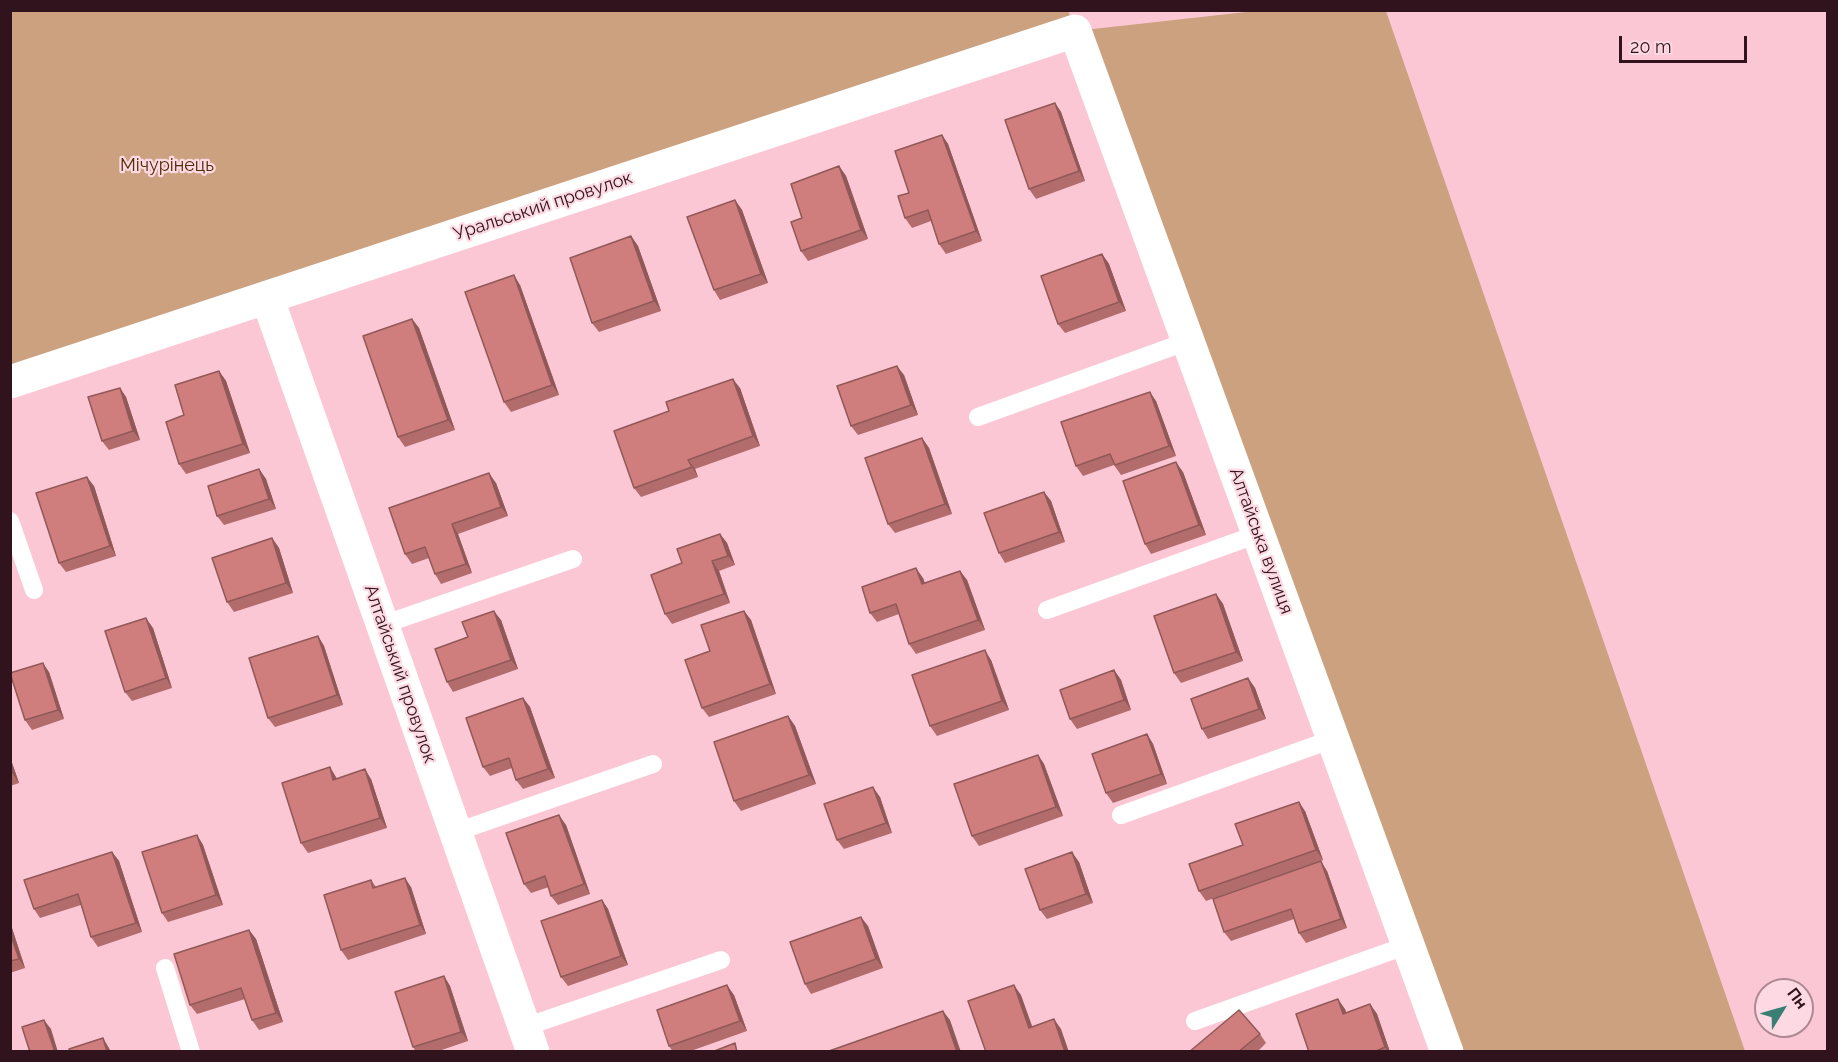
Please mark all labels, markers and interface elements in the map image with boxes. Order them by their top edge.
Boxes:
scale bar [1622,24,1750,62]
text: 20 m [1630,36,1672,57]
park label: Мічурінець [120,155,214,177]
street label: Уральський провулок [451,167,635,245]
street label: Алтайська вулиця [1225,465,1297,617]
street label: Алтайський провулок [359,582,441,766]
north arrow [1754,978,1814,1038]
text: Пн [1783,984,1811,1012]

